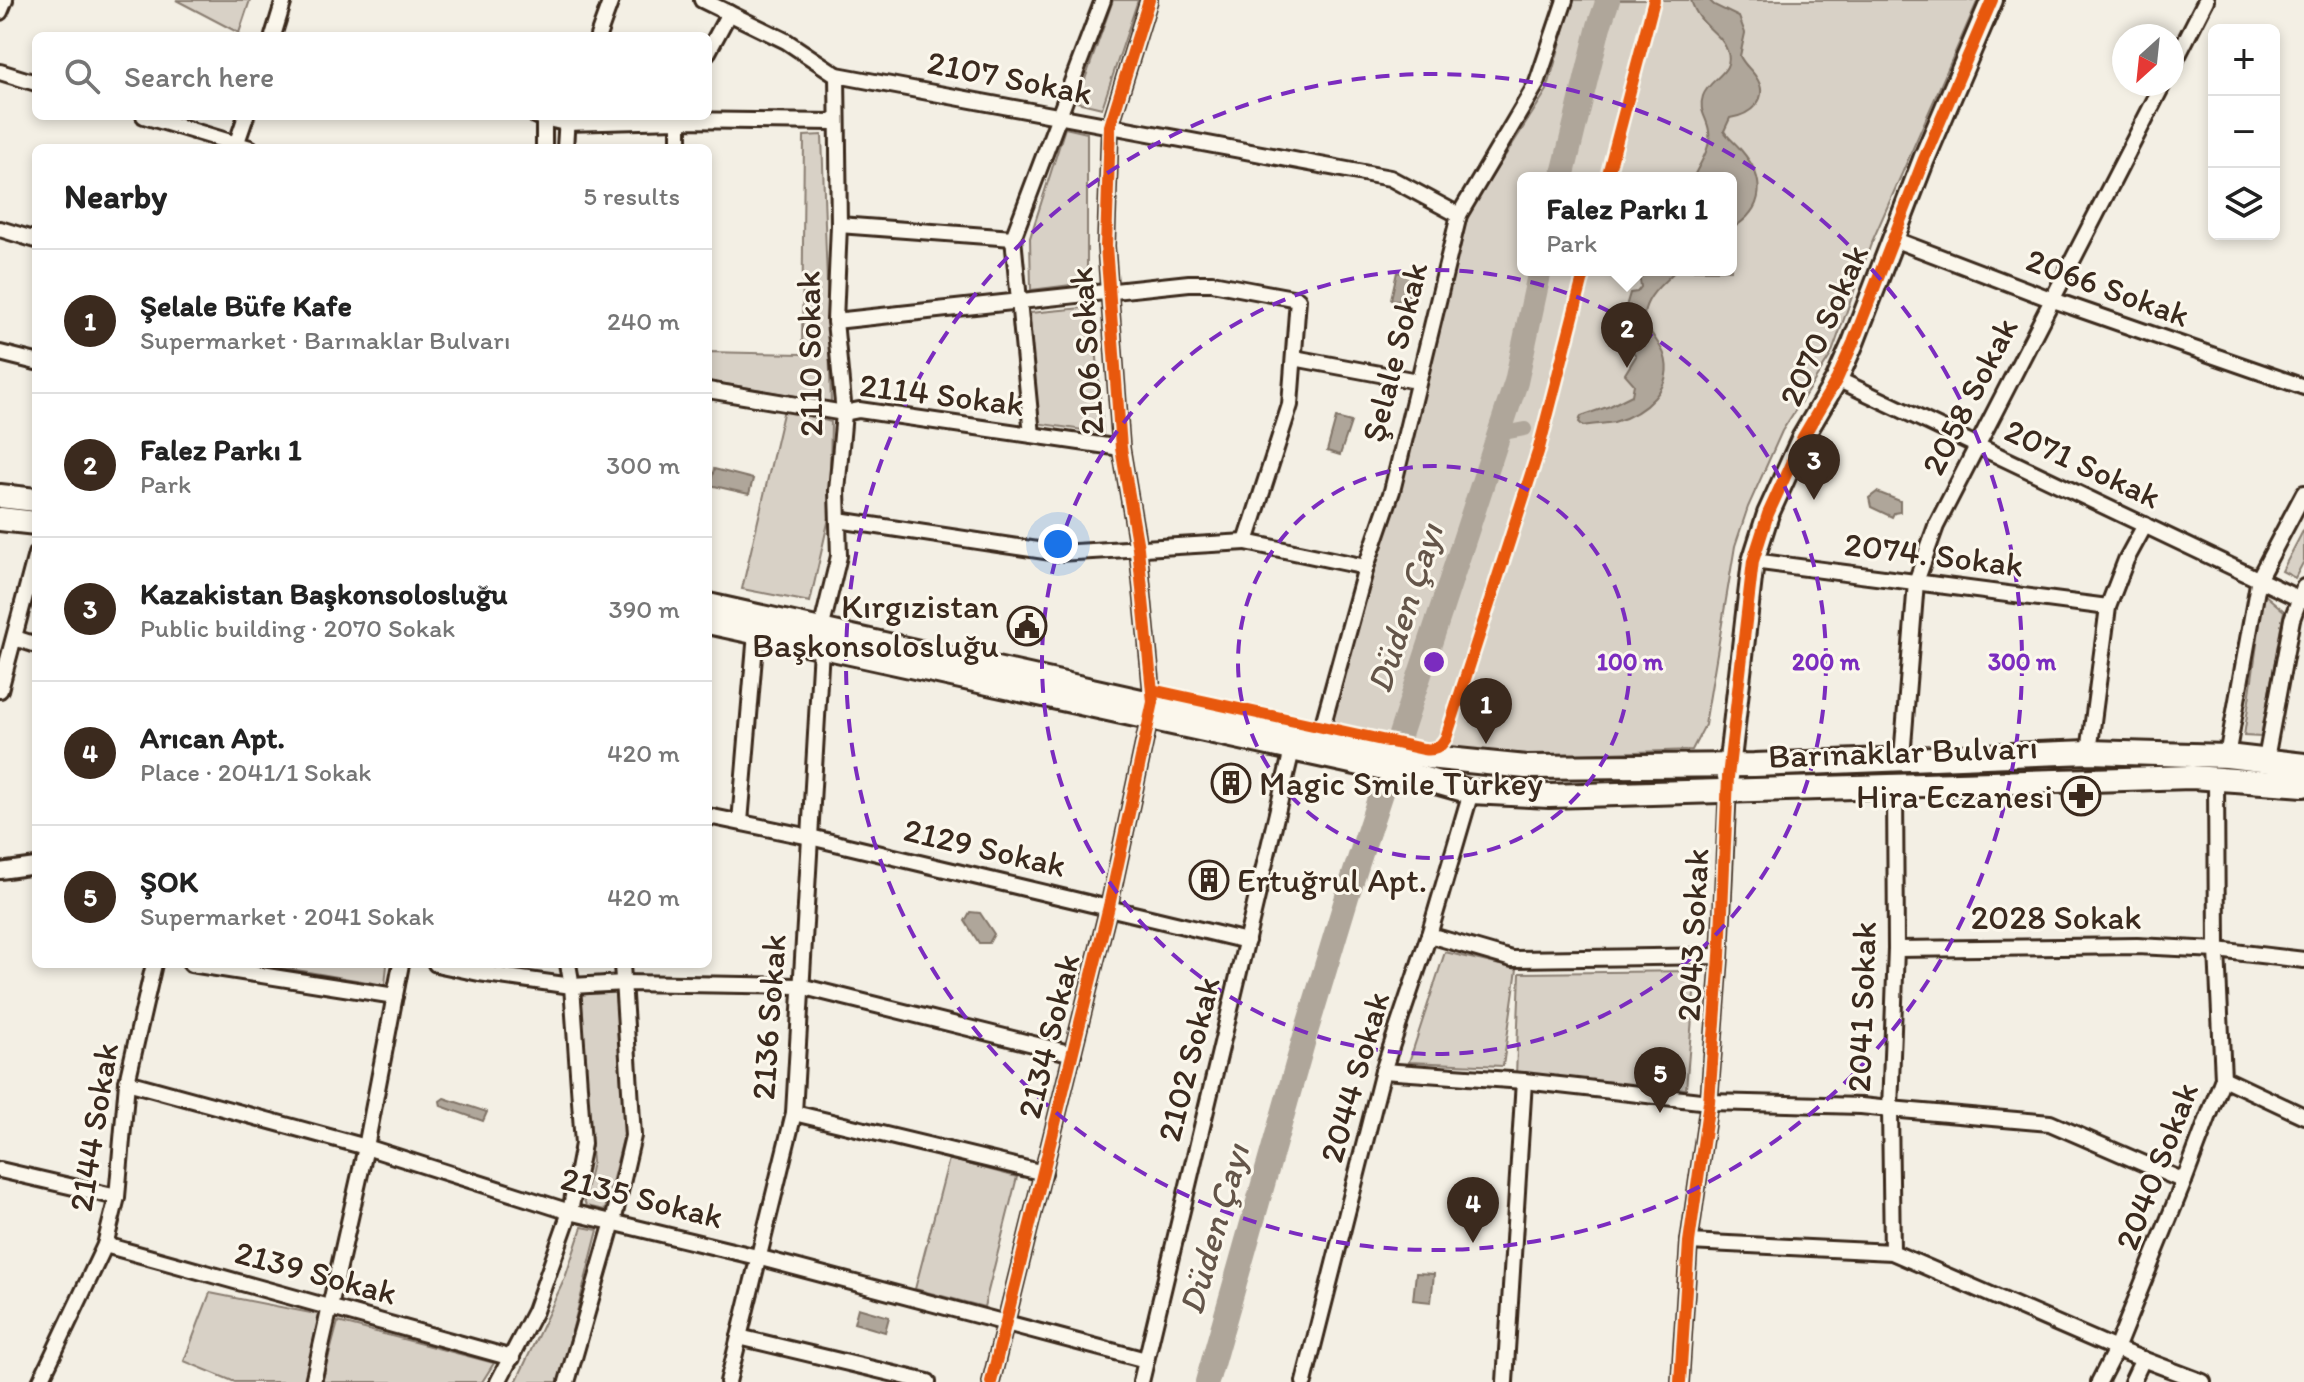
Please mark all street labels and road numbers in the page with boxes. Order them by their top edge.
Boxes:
street label: 2107 Sokak [924,41,1096,114]
street label: 2070 Sokak [1770,238,1877,412]
street label: 2066 Sokak [2021,239,2195,336]
street label: Şelale Sokak [1352,258,1437,446]
street label: 2106 Sokak [1060,266,1113,436]
street label: 2110 Sokak [788,271,831,437]
street label: 2058 Sokak [1912,311,2027,482]
street label: 2114 Sokak [857,364,1027,425]
street label: 2071 Sokak [1998,410,2167,517]
street label: 2074. Sokak [1842,523,2026,586]
street label: Barınaklar Bulvarı [1767,726,2039,777]
street label: 2129 Sokak [900,809,1070,886]
street label: 2043 Sokak [1667,847,1718,1023]
street label: 2028 Sokak [1970,897,2142,938]
street label: 2041 Sokak [1838,921,1885,1093]
street label: 2136 Sokak [742,933,795,1101]
street label: 2134 Sokak [1008,949,1089,1123]
street label: 2102 Sokak [1148,973,1229,1146]
street label: 2044 Sokak [1311,987,1398,1167]
street label: 2144 Sokak [60,1040,127,1214]
street label: 2040 Sokak [2106,1077,2207,1256]
street label: 2135 Sokak [556,1158,727,1237]
street label: 2139 Sokak [230,1231,401,1314]

